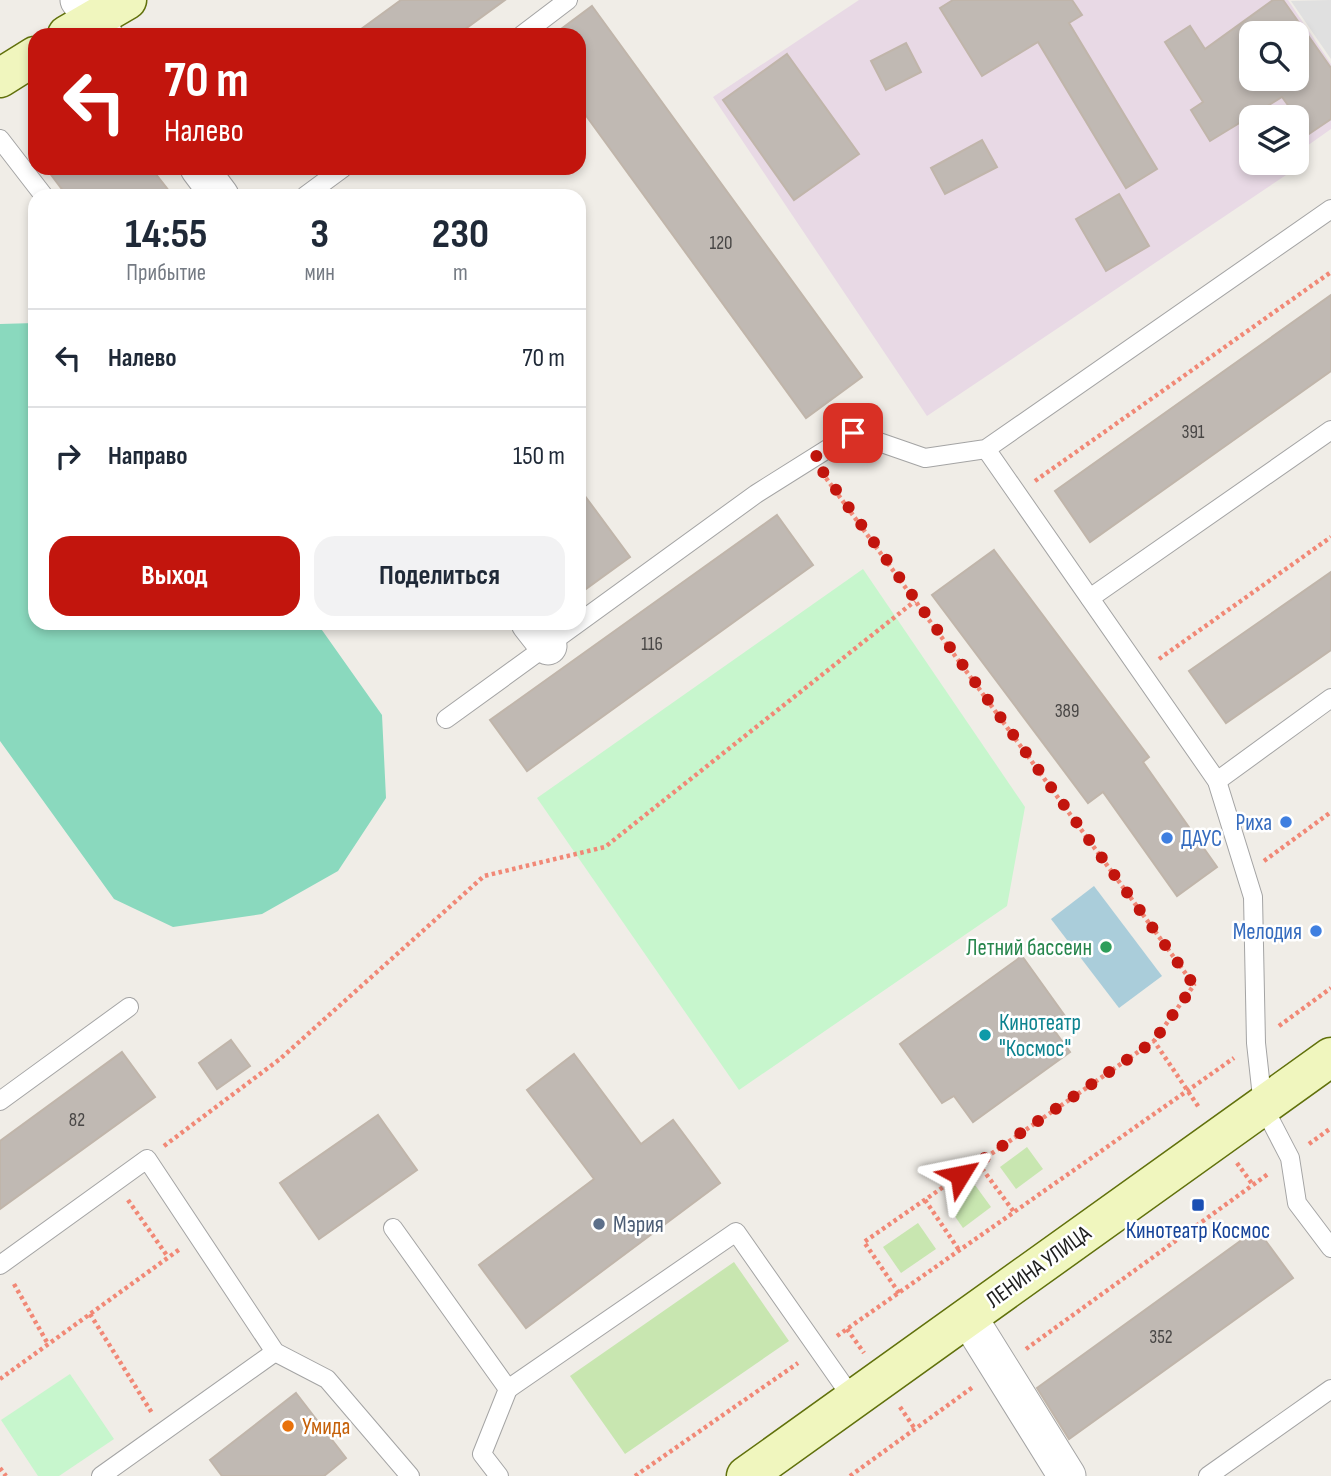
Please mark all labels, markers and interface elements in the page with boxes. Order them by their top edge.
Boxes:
map controls [1239,21,1309,175]
button: search [1239,21,1309,91]
text: 70 m [164,52,249,111]
icon: left [49,56,140,147]
button: layers [1239,105,1309,175]
text: Налево [164,112,244,151]
text: 14:55 [125,209,208,260]
text: 3 [310,209,329,260]
text: 230 [432,209,489,260]
house number: 120 [709,232,733,255]
text: Прибытие [126,259,206,287]
text: мин [304,259,335,287]
text: m [453,259,468,287]
icon: left [49,339,87,377]
text: Налево [108,343,177,374]
text: 70 m [522,343,565,374]
pin [823,403,883,463]
icon: arrive [834,414,872,452]
house number: 391 [1181,421,1205,444]
icon: right [49,437,87,475]
text: Направо [108,441,187,472]
text: 150 m [513,441,565,472]
button: Выход [49,536,300,616]
button: Поделиться [314,536,565,616]
house number: 116 [641,633,663,656]
house number: 389 [1055,700,1079,723]
place label: Риха [1235,809,1272,837]
marker: Риха [1278,814,1294,830]
place label: ДАУС [1181,825,1222,853]
marker: ДАУС [1159,830,1175,846]
place label: Мелодия [1233,918,1302,946]
marker: Мелодия [1308,923,1324,939]
place label: Летний бассеин [966,934,1092,962]
marker: Летний бассеин [1098,939,1114,955]
place label: Кинотеатр "Космос" [999,1009,1081,1063]
marker: Кинотеатр "Космос" [977,1027,993,1043]
house number: 82 [69,1109,85,1132]
position arrow [923,1138,997,1212]
marker: Кинотеатр Космос [1190,1197,1206,1213]
place label: Мэрия [613,1211,664,1239]
marker: Мэрия [591,1216,607,1232]
place label: Кинотеатр Космос [1126,1217,1270,1245]
street label: ЛЕНИНА УЛИЦА [981,1219,1097,1314]
house number: 352 [1149,1326,1173,1349]
place label: Умида [302,1413,350,1441]
marker: Умида [280,1418,296,1434]

